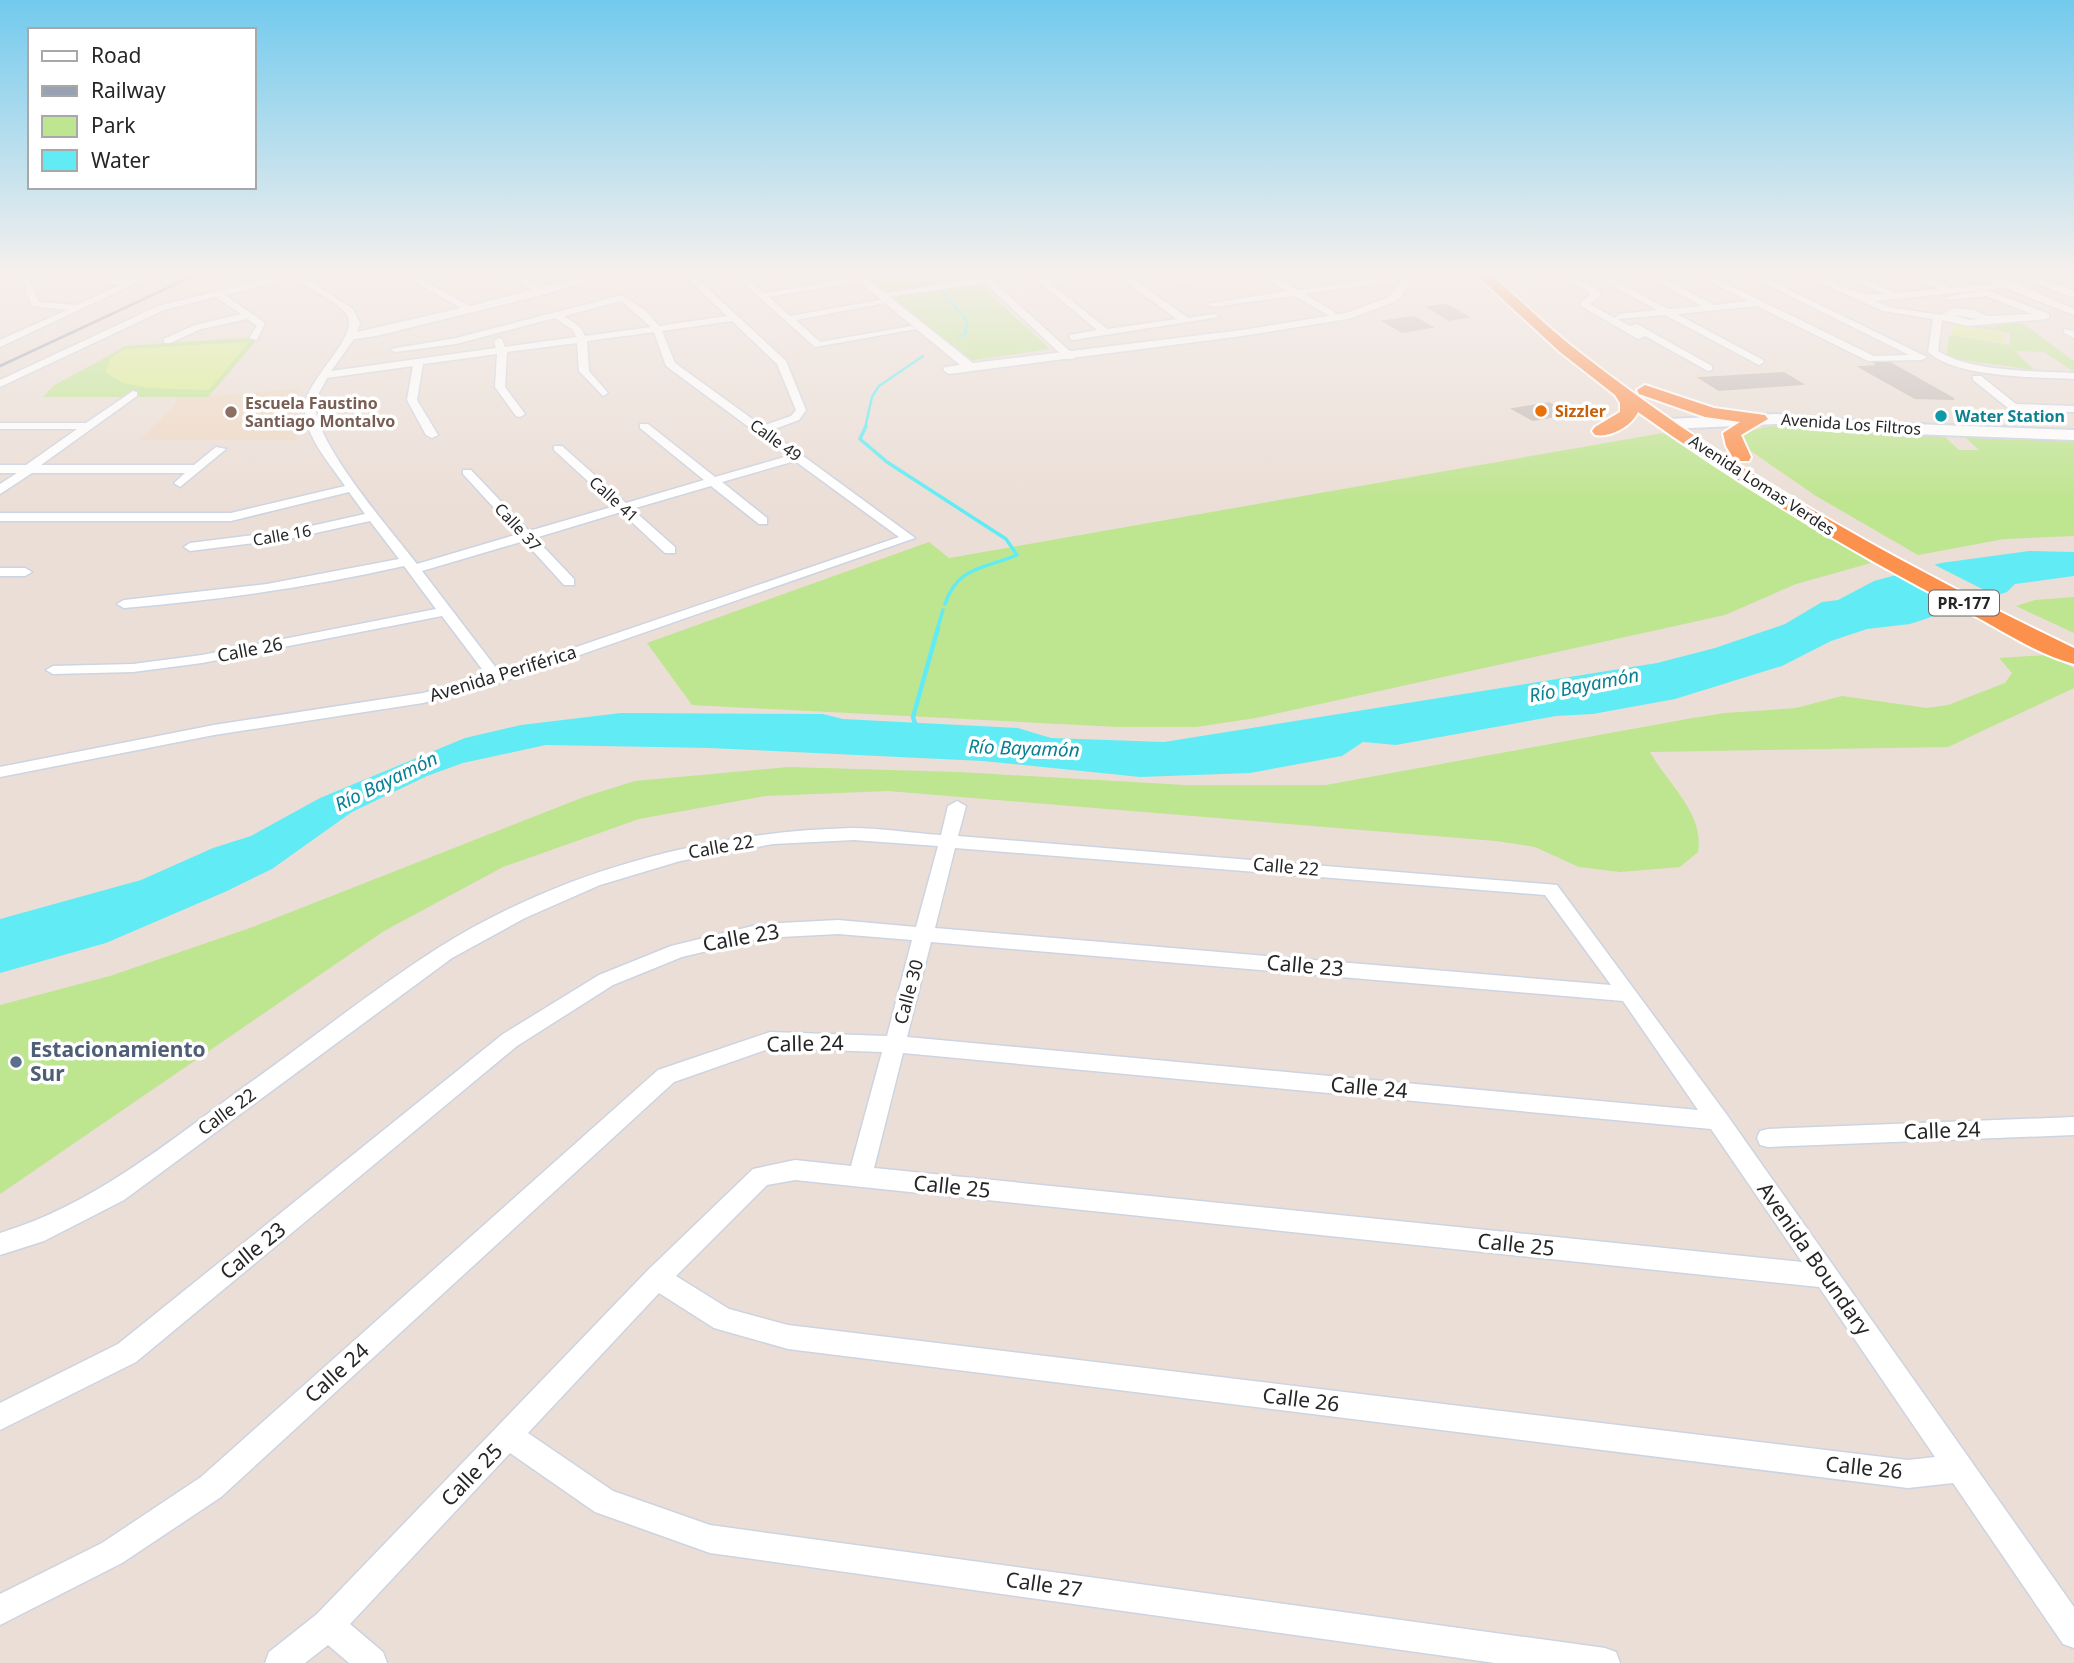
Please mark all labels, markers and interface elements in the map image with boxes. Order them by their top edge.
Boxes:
legend [28,28,256,189]
text: Road [91,41,141,69]
text: Railway [91,76,166,104]
text: Park [91,111,136,139]
text: Water [91,146,150,174]
place label: Escuela Faustino Santiago Montalvo [245,392,395,432]
place label: Sizzler [1555,400,1606,422]
marker: Sizzler [1533,403,1549,419]
marker: Escuela Faustino Santiago Montalvo [223,404,239,420]
place label: Water Station [1955,405,2065,427]
street label: Avenida Los Filtros [1780,408,1922,440]
marker: Water Station [1933,408,1949,424]
street label: Calle 49 [746,414,806,466]
street label: Avenida Lomas Verdes [1685,430,1839,540]
street label: Calle 41 [585,471,643,527]
street label: Calle 37 [490,498,546,556]
street label: Calle 16 [251,519,313,551]
road number: PR-177 [1929,590,1999,616]
street label: Calle 26 [215,631,285,667]
street label: Avenida Periférica [426,639,579,707]
water label: Río Bayamón [1527,662,1641,708]
water label: Río Bayamón [968,733,1080,763]
water label: Río Bayamón [330,745,442,817]
street label: Calle 22 [686,828,756,864]
street label: Calle 22 [1252,851,1320,881]
street label: Calle 23 [700,917,781,958]
street label: Calle 23 [1265,948,1345,982]
street label: Calle 30 [888,957,928,1027]
street label: Calle 24 [766,1028,844,1058]
place label: Estacionamiento Sur [30,1035,206,1087]
marker: Estacionamiento Sur [8,1054,24,1070]
street label: Calle 24 [1329,1070,1409,1104]
street label: Calle 22 [193,1082,260,1140]
street label: Calle 24 [1903,1115,1981,1145]
street label: Calle 25 [912,1168,992,1204]
street label: Avenida Boundary [1751,1176,1878,1341]
street label: Calle 23 [214,1215,291,1285]
street label: Calle 25 [1476,1226,1556,1262]
street label: Calle 24 [298,1336,374,1408]
street label: Calle 26 [1261,1380,1341,1418]
street label: Calle 25 [434,1437,508,1512]
street label: Calle 26 [1824,1449,1904,1485]
street label: Calle 27 [1004,1565,1084,1603]

